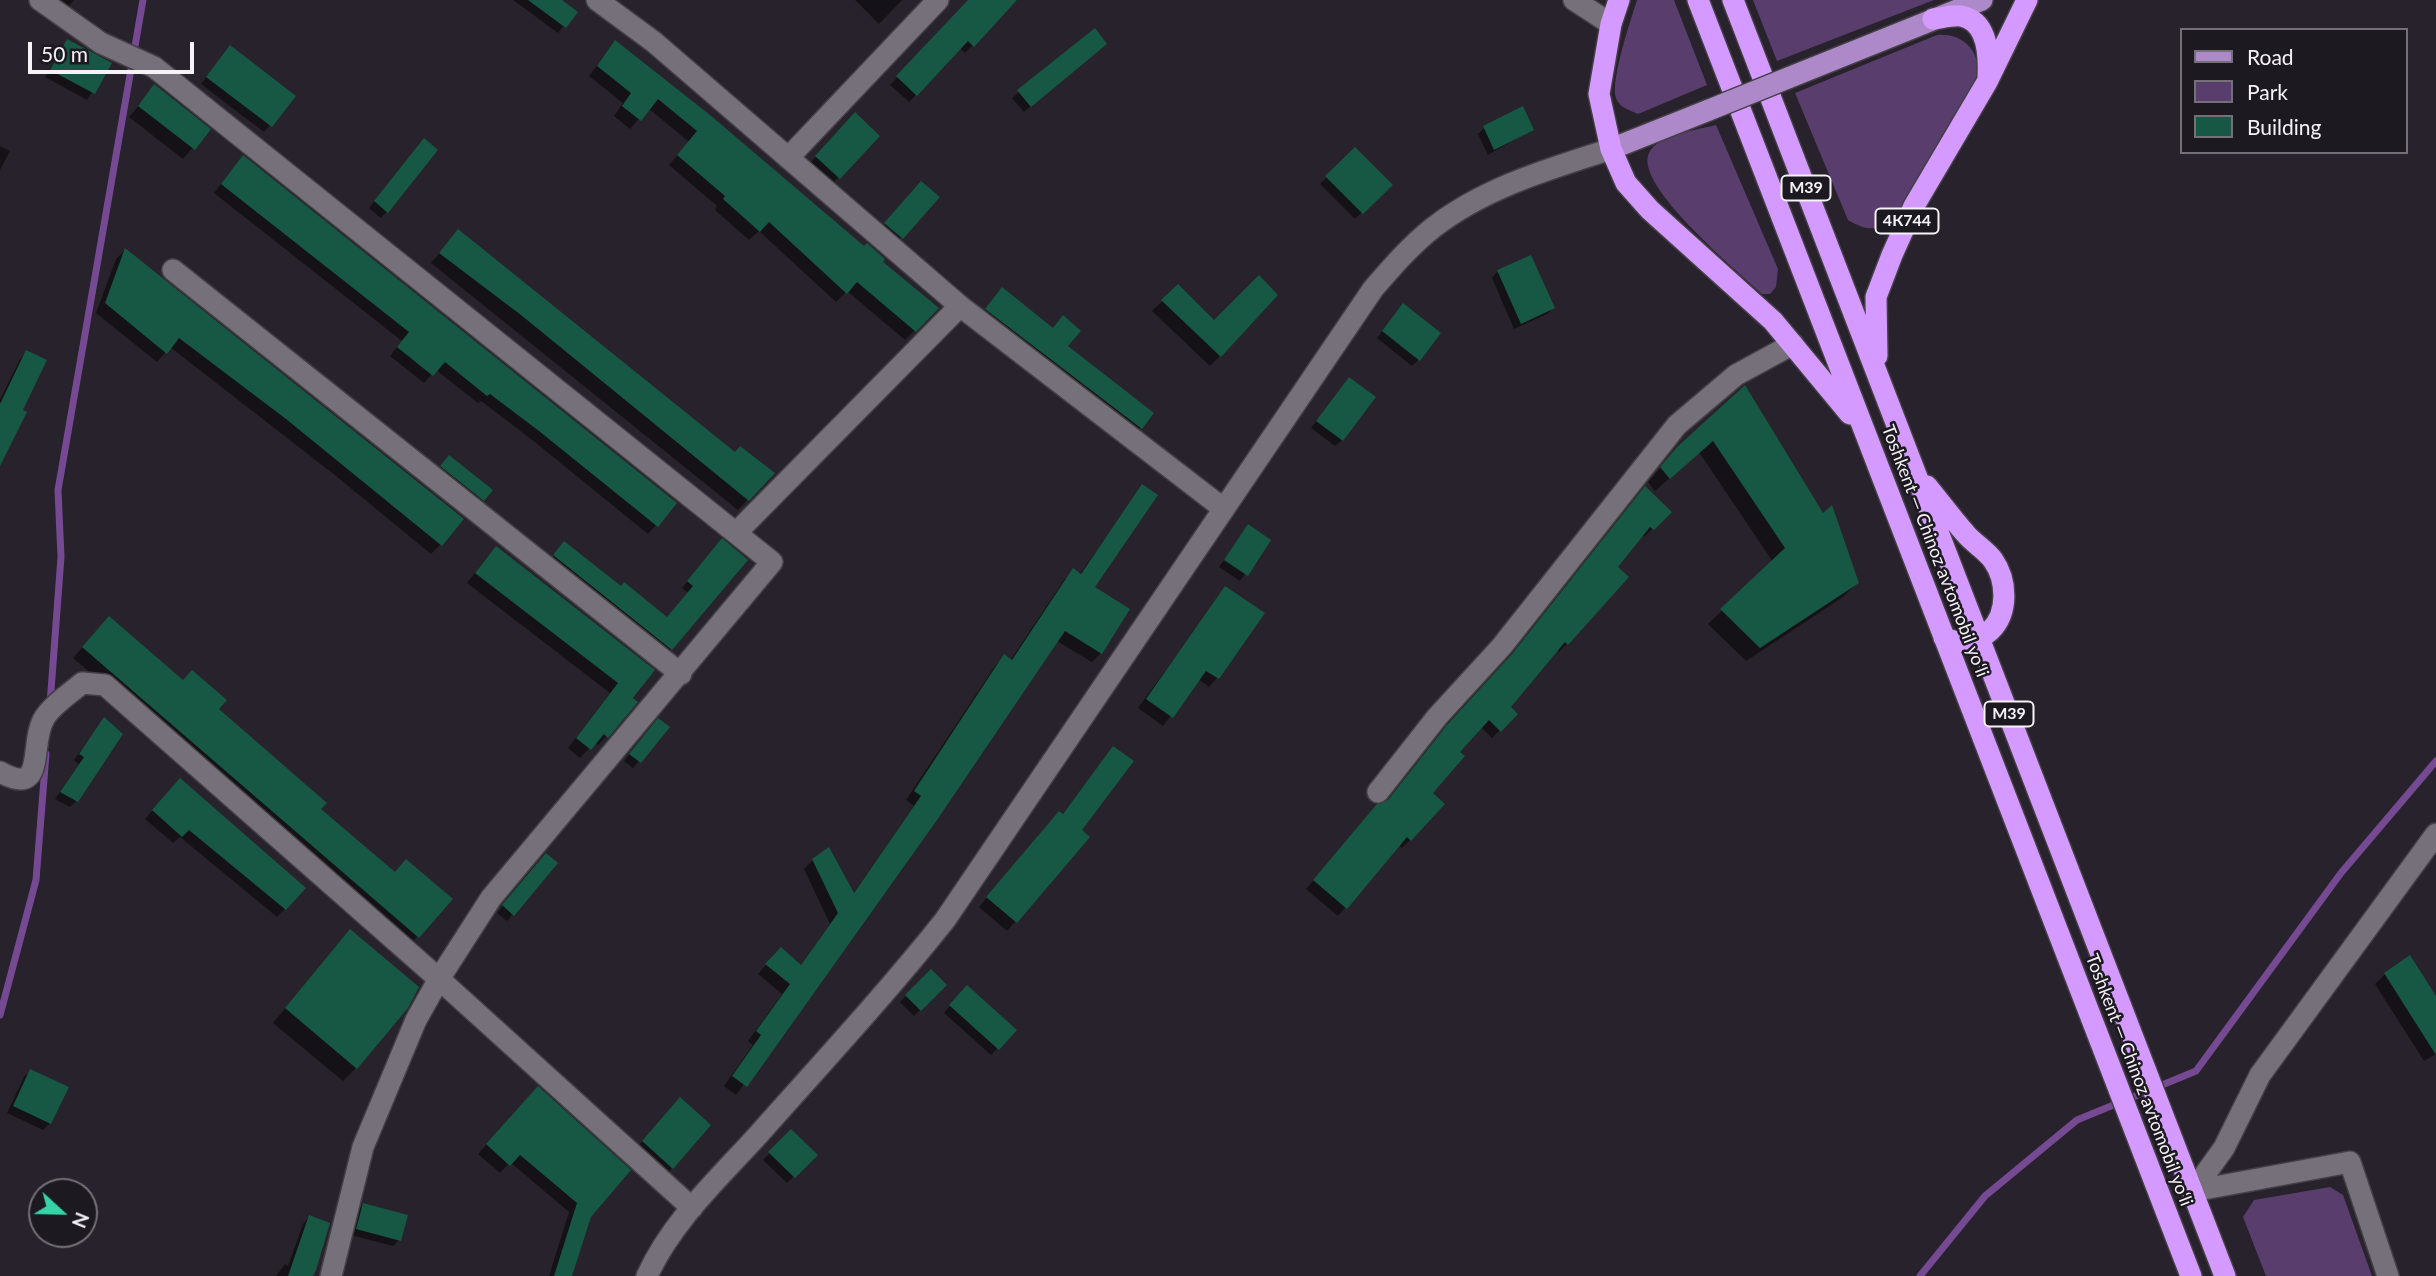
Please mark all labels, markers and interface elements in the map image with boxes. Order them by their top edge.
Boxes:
scale bar [32,28,198,72]
legend [2180,28,2408,154]
text: 50 m [41,41,88,66]
text: Road [2247,44,2294,69]
text: Park [2247,79,2288,104]
text: Building [2247,114,2322,139]
road number: M39 [1782,176,1830,200]
road number: 4К744 [1876,209,1938,234]
street label: Toshkent — Chinoz avtomobil yoʻli [1877,422,1993,680]
road number: M39 [1984,702,2034,726]
street label: Toshkent — Chinoz avtomobil yoʻli [2081,951,2197,1209]
north arrow [28,1178,98,1248]
text: N [68,1209,94,1231]

